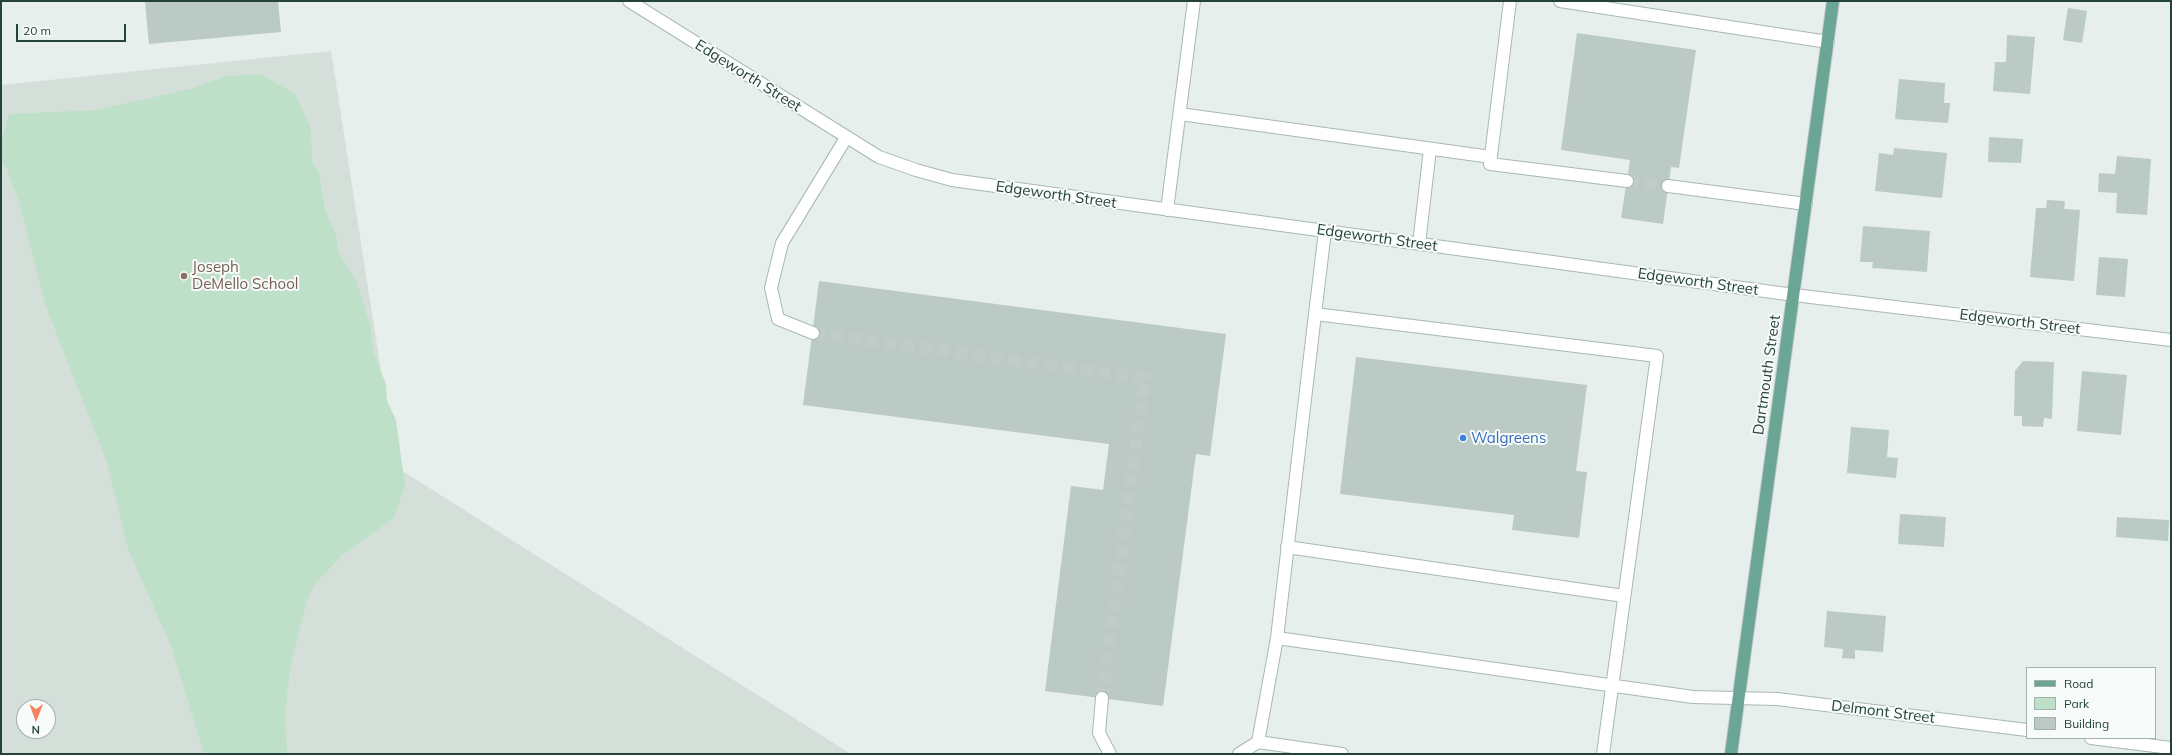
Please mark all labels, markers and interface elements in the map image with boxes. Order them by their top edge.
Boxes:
scale bar [18,16,128,42]
text: 20 m [23,23,51,38]
street label: Edgeworth Street [692,36,804,116]
street label: Edgeworth Street [995,178,1117,212]
street label: Edgeworth Street [1316,221,1438,255]
place label: Joseph DeMello School [192,258,298,293]
street label: Edgeworth Street [1637,265,1759,299]
marker: Joseph DeMello School [179,271,189,281]
street label: Edgeworth Street [1959,306,2081,338]
street label: Dartmouth Street [1750,314,1784,436]
place label: Walgreens [1471,429,1546,447]
marker: Walgreens [1458,433,1468,443]
legend [2026,667,2156,739]
text: Road [2064,676,2093,691]
text: Park [2064,696,2089,711]
street label: Delmont Street [1830,697,1936,727]
north arrow [16,699,56,739]
text: Building [2064,716,2109,731]
text: N [32,723,40,737]

